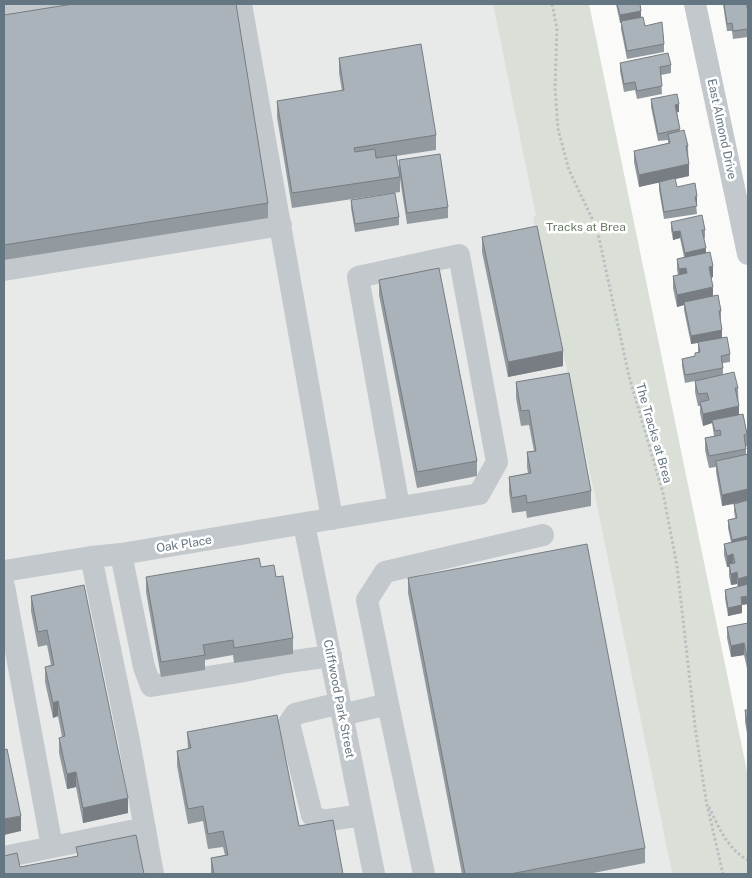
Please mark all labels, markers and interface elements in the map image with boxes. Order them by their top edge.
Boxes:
street label: East Almond Drive [705,77,740,181]
park label: Tracks at Brea [546,220,626,234]
street label: The Tracks at Brea [633,381,675,485]
street label: Oak Place [155,533,213,555]
street label: Cliffwood Park Street [321,638,357,760]

